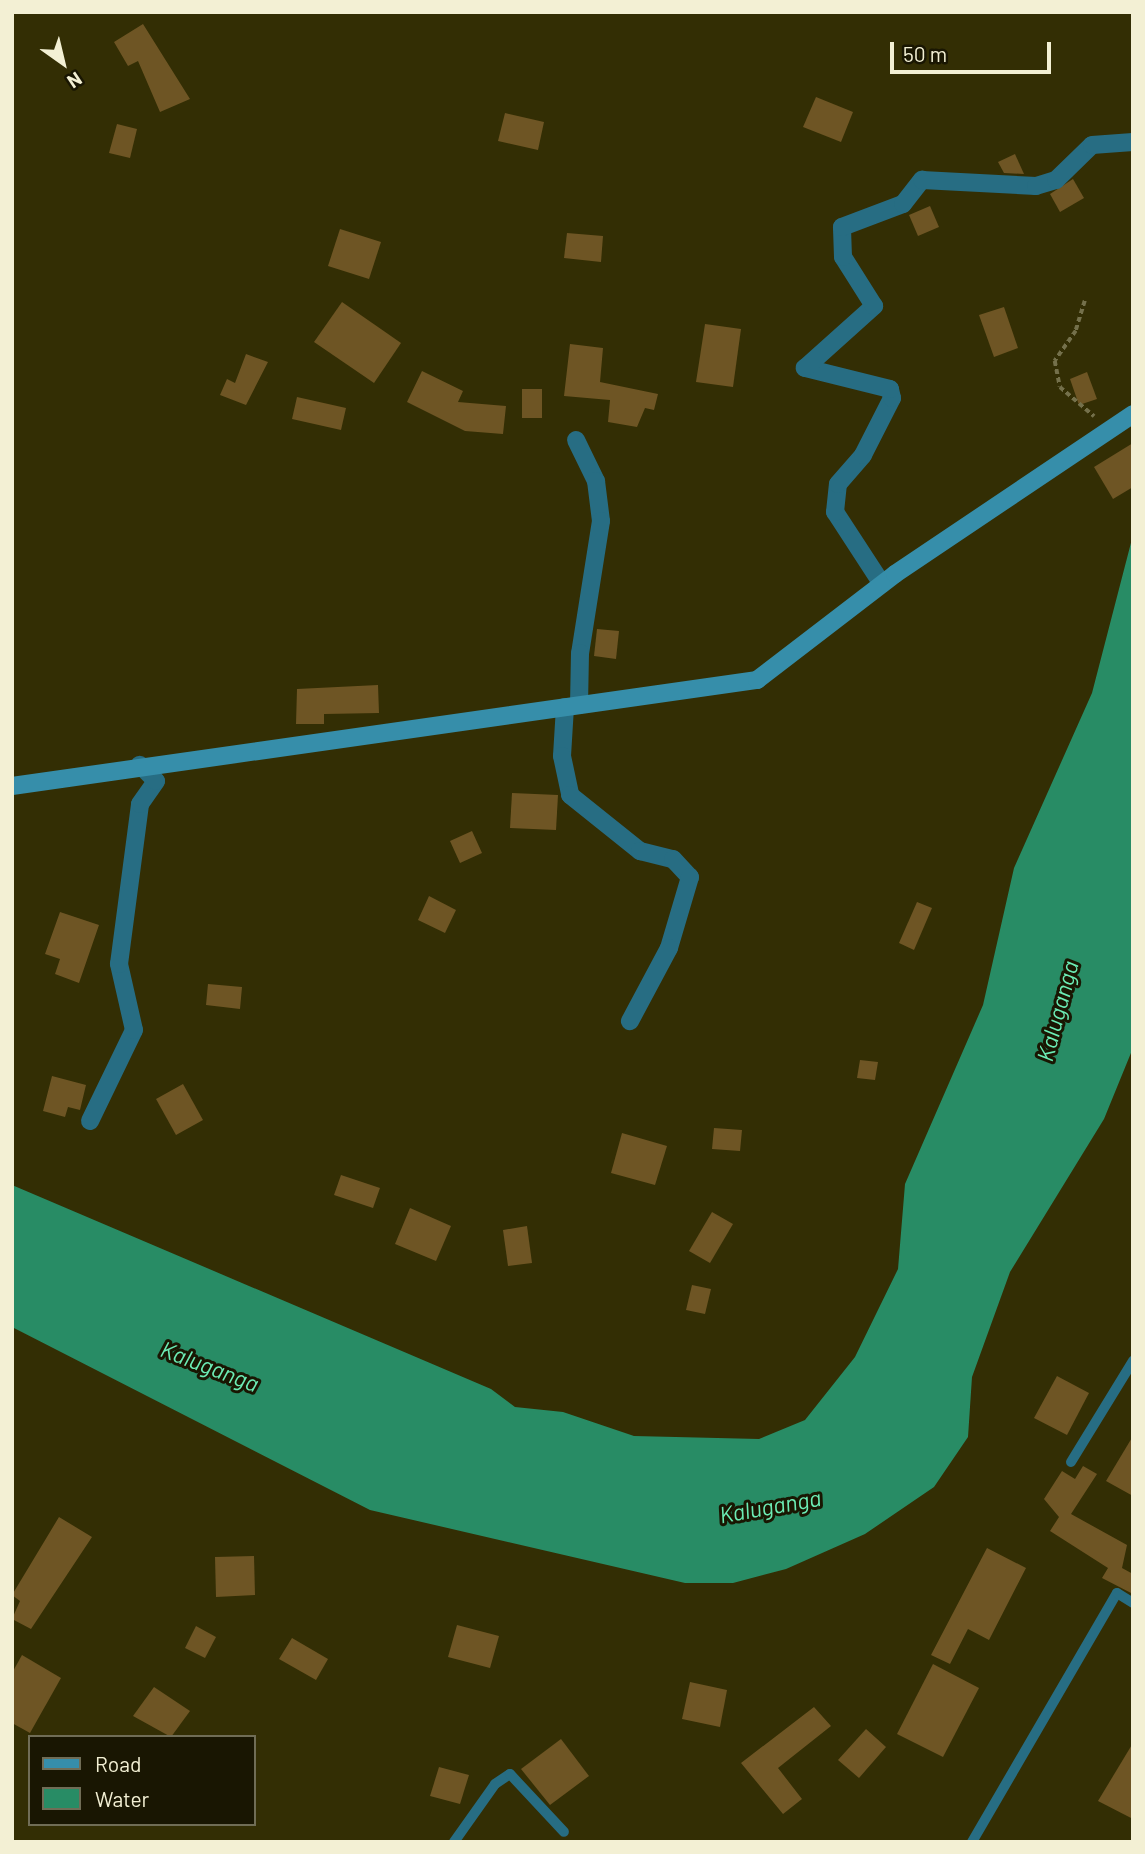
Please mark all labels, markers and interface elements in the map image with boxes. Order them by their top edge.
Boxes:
north arrow [28,28,98,98]
scale bar [893,28,1054,72]
text: 50 m [903,41,947,66]
text: N [63,68,87,94]
water label: Kaluganga [1030,958,1084,1064]
water label: Kaluganga [157,1335,263,1397]
water label: Kaluganga [717,1483,823,1529]
legend [28,1735,256,1826]
text: Road [95,1751,141,1776]
text: Water [95,1786,149,1811]

